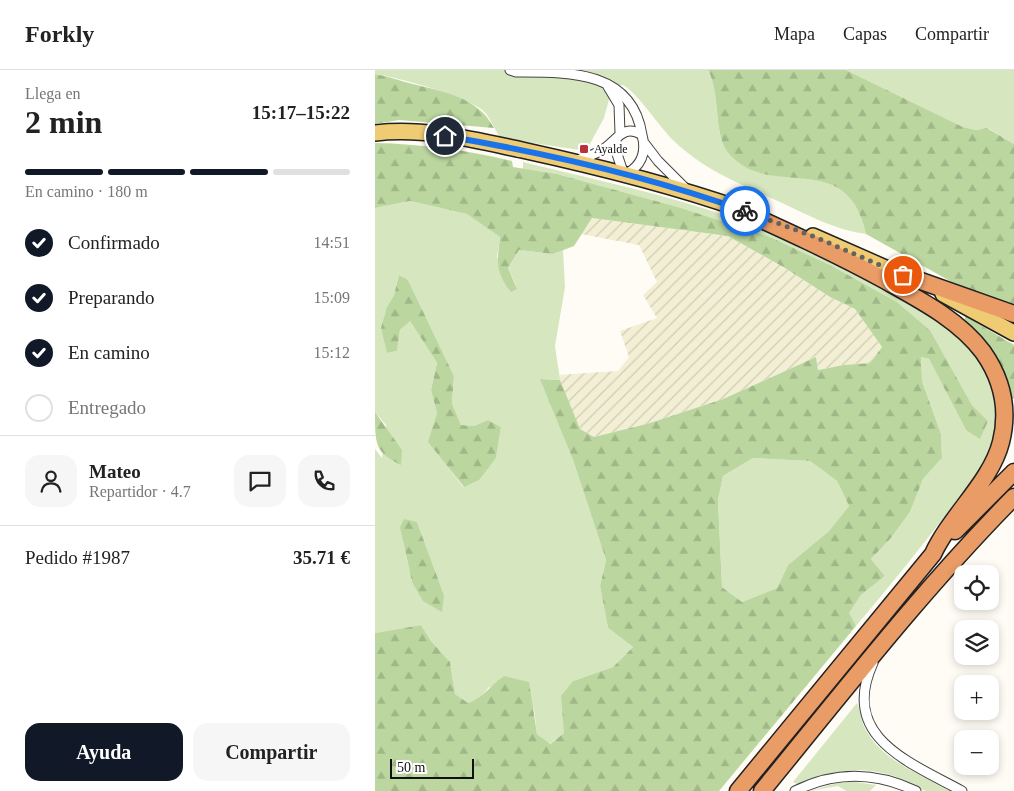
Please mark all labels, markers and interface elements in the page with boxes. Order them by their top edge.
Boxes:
text: Forkly [25,21,94,47]
text: Mapa [774,24,815,44]
text: Capas [843,24,887,44]
text: Compartir [915,24,989,44]
text: Llega en [25,85,81,102]
text: 15:17–15:22 [252,102,350,123]
text: 2 min [25,104,102,140]
pin [424,115,466,157]
icon: home [431,122,459,150]
place label: Ayalde [594,142,628,156]
marker: Ayalde [578,143,590,155]
text: En camino · 180 m [25,183,148,200]
courier [720,186,770,236]
icon: bike [731,197,759,225]
icon: check [25,229,53,257]
text: Confirmado [68,232,160,253]
text: 14:51 [314,234,350,251]
pin [882,254,924,296]
icon: bag [889,261,917,289]
icon: check [25,284,53,312]
text: Preparando [68,287,155,308]
text: 15:09 [314,289,350,306]
icon: check [25,339,53,367]
text: En camino [68,342,150,363]
text: 15:12 [314,344,350,361]
text: Entregado [68,397,146,418]
button: person [25,455,77,507]
button: chat [234,455,286,507]
button: phone [298,455,350,507]
text: Mateo [89,461,141,482]
text: Repartidor · 4.7 [89,483,191,500]
text: Pedido #1987 [25,547,130,568]
text: 35.71 € [293,547,350,568]
map controls [954,565,999,775]
button: locate [954,565,999,610]
button: layers [954,620,999,665]
button: + [954,675,999,720]
button: Ayuda [25,723,183,781]
button: Compartir [193,723,350,781]
button: − [954,730,999,775]
scale bar [390,756,474,779]
text: 50 m [397,760,425,775]

